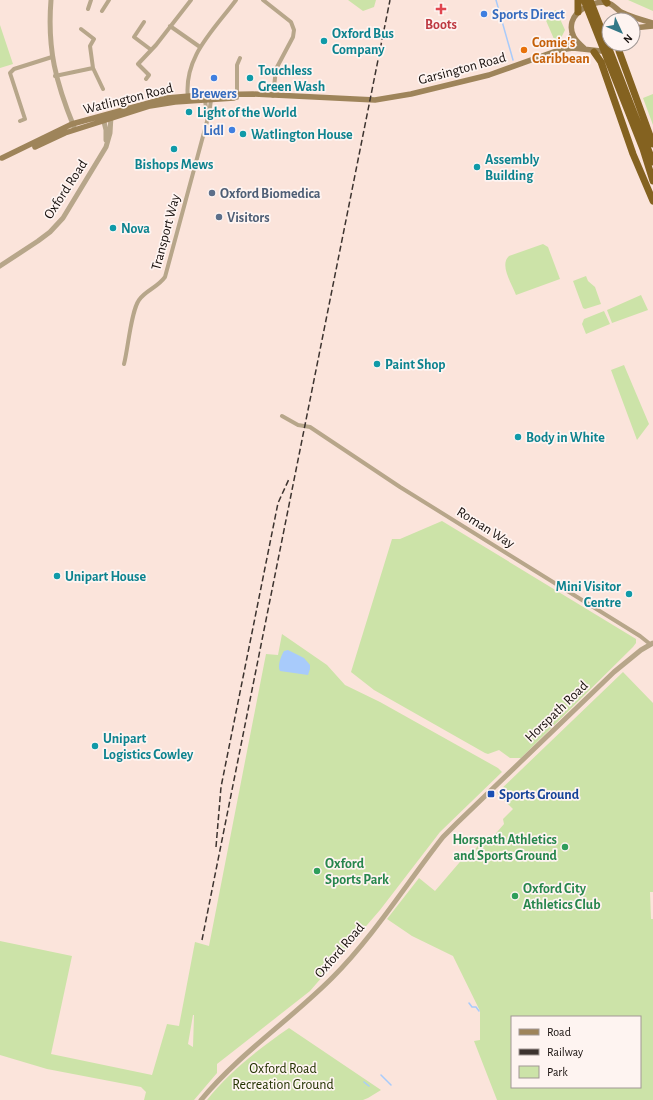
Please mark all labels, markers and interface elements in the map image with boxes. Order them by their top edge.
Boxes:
marker: Boots [436,4,446,14]
place label: Sports Direct [492,8,565,22]
marker: Sports Direct [479,9,489,19]
north arrow [601,12,641,52]
place label: Boots [425,18,457,32]
place label: Oxford Bus Company [332,27,394,57]
text: N [621,32,634,45]
marker: Oxford Bus Company [319,36,329,46]
place label: Comie's Caribbean [532,36,590,66]
marker: Comie's Caribbean [519,45,529,55]
street label: Garsington Road [417,51,508,87]
place label: Touchless Green Wash [258,64,325,94]
marker: Brewers [209,73,219,83]
marker: Touchless Green Wash [245,73,255,83]
street label: Watlington Road [82,81,175,117]
place label: Brewers [191,87,237,101]
place label: Light of the World [197,106,298,120]
marker: Light of the World [184,107,194,117]
place label: Lidl [203,124,224,138]
marker: Lidl [227,125,237,135]
place label: Watlington House [251,128,353,142]
marker: Watlington House [238,129,248,139]
marker: Bishops Mews [169,144,179,154]
place label: Assembly Building [485,153,540,183]
street label: Oxford Road [42,157,90,222]
place label: Bishops Mews [135,158,213,172]
marker: Assembly Building [472,162,482,172]
place label: Oxford Biomedica [220,187,321,201]
marker: Oxford Biomedica [207,188,217,198]
street label: Transport Way [149,193,183,272]
place label: Visitors [227,211,270,225]
marker: Visitors [214,212,224,222]
place label: Nova [121,222,150,236]
marker: Nova [108,223,118,233]
place label: Paint Shop [385,358,446,372]
marker: Paint Shop [372,359,382,369]
place label: Body in White [526,431,605,445]
marker: Body in White [513,432,523,442]
street label: Roman Way [454,505,517,551]
place label: Unipart House [65,570,146,584]
marker: Unipart House [52,571,62,581]
place label: Mini Visitor Centre [556,580,621,610]
marker: Mini Visitor Centre [624,589,634,599]
street label: Horspath Road [523,678,591,745]
place label: Unipart Logistics Cowley [103,732,194,762]
marker: Unipart Logistics Cowley [90,741,100,751]
place label: Sports Ground [499,788,580,802]
marker: Sports Ground [486,789,496,799]
place label: Horspath Athletics and Sports Ground [452,833,558,863]
marker: Horspath Athletics and Sports Ground [560,842,570,852]
place label: Oxford Sports Park [325,857,389,887]
marker: Oxford Sports Park [312,866,322,876]
place label: Oxford City Athletics Club [523,882,600,912]
marker: Oxford City Athletics Club [510,891,520,901]
street label: Oxford Road [312,921,367,981]
legend [511,1016,641,1088]
text: Road [547,1026,571,1038]
text: Railway [547,1046,583,1059]
park label: Oxford Road Recreation Ground [232,1062,334,1092]
text: Park [547,1066,568,1078]

